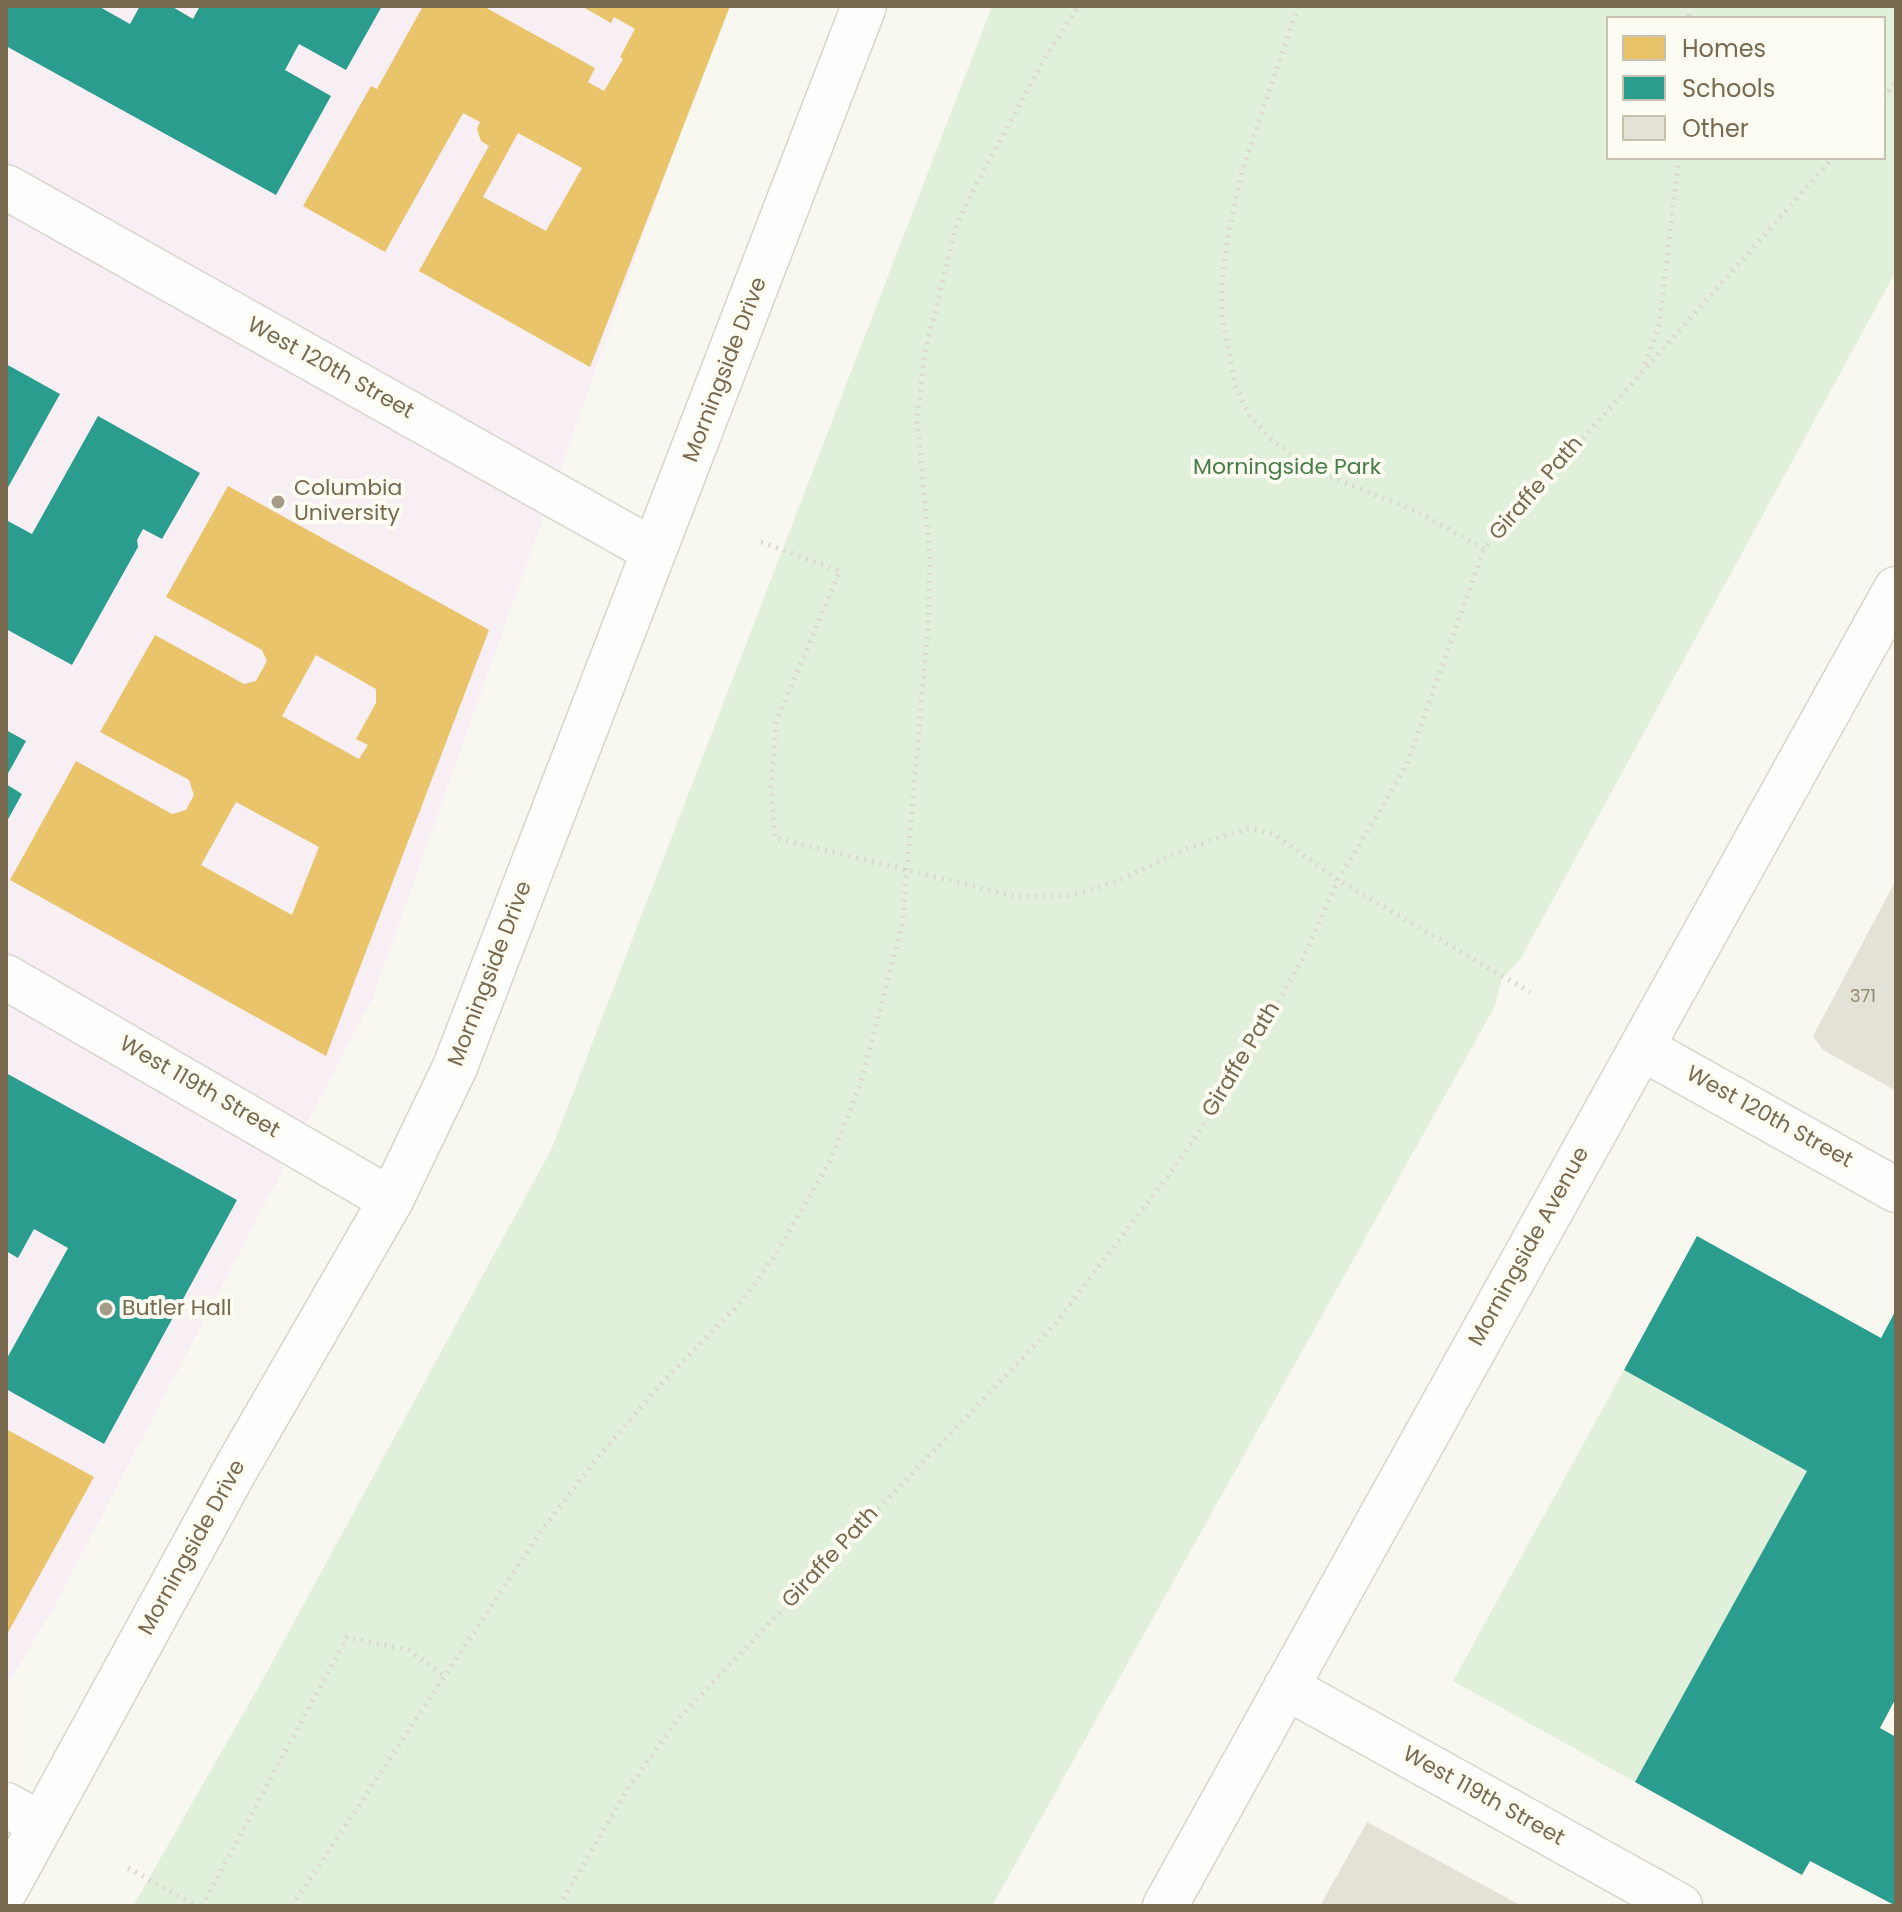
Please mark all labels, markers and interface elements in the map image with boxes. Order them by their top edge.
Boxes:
legend [1606,16,1886,160]
text: Homes [1682,32,1766,65]
text: Schools [1682,72,1775,105]
text: Other [1682,112,1749,145]
street label: Morningside Drive [679,274,773,466]
street label: West 120th Street [242,312,418,426]
street label: Giraffe Path [1485,432,1589,546]
park label: Morningside Park [1193,455,1381,481]
place label: Columbia University [294,476,402,528]
marker: Columbia University [269,493,287,511]
street label: Morningside Drive [444,878,538,1070]
house number: 371 [1850,986,1876,1008]
street label: Giraffe Path [1197,998,1287,1122]
street label: West 119th Street [114,1031,284,1145]
street label: West 120th Street [1681,1061,1857,1175]
street label: Morningside Avenue [1464,1143,1596,1351]
place label: Butler Hall [122,1296,232,1322]
marker: Butler Hall [97,1300,115,1318]
street label: Morningside Drive [134,1456,252,1640]
street label: Giraffe Path [777,1502,885,1614]
street label: West 119th Street [1398,1742,1568,1852]

